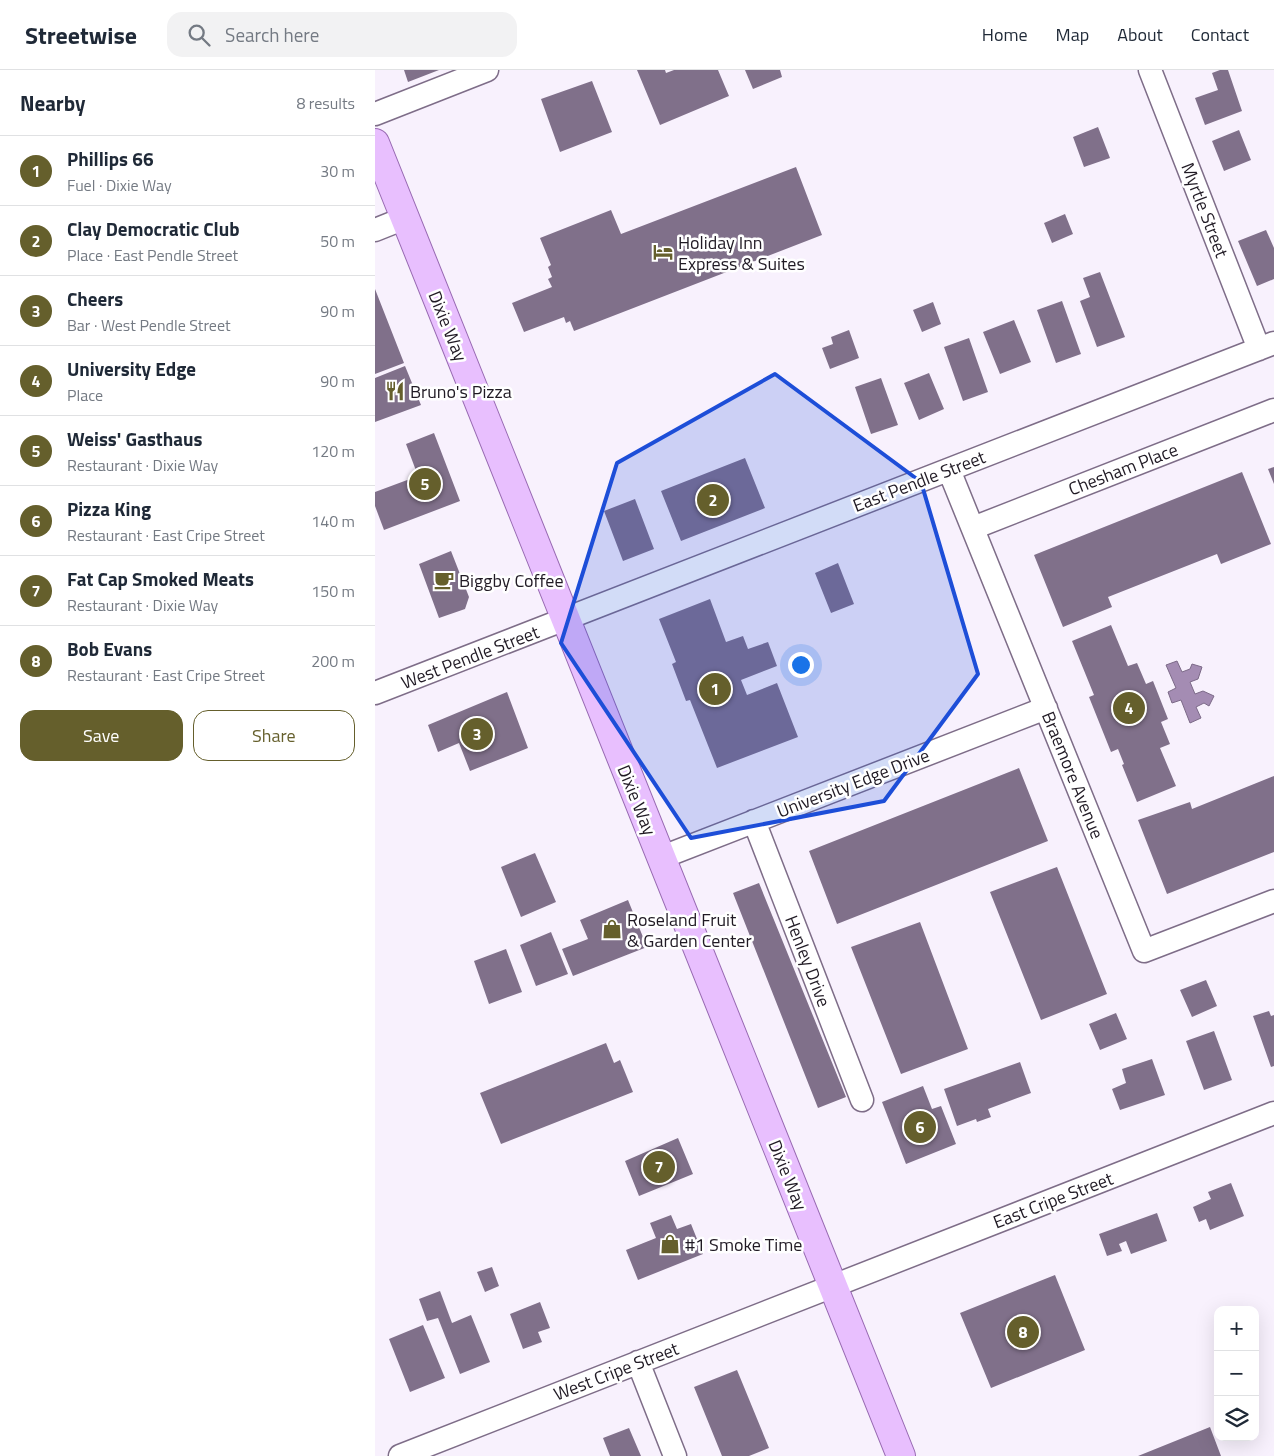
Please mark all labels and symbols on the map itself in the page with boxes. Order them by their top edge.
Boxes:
street label: Myrtle Street [1174,158,1236,262]
place label: Holiday Inn Express & Suites [678,229,805,277]
hotel icon: Holiday Inn Express & Suites [652,241,674,263]
street label: Dixie Way [422,287,474,366]
place label: Bruno's Pizza [410,378,512,405]
restaurant icon: Bruno's Pizza [384,380,406,402]
street label: Chesham Place [1064,436,1182,502]
street label: East Pendle Street [849,443,990,519]
pin: 5 [409,465,441,503]
pin: 2 [697,481,729,519]
place label: Biggby Coffee [459,567,564,594]
cafe icon: Biggby Coffee [433,569,455,591]
street label: West Pendle Street [397,618,544,696]
your location [788,652,814,678]
pin: 1 [699,670,731,708]
pin: 4 [1113,689,1145,727]
street label: Braemore Avenue [1035,707,1111,843]
pin: 3 [461,715,493,753]
street label: University Edge Drive [773,741,933,825]
street label: Dixie Way [611,761,663,840]
place label: Roseland Fruit & Garden Center [627,906,752,954]
street label: Henley Drive [778,911,838,1011]
shop icon: Roseland Fruit & Garden Center [601,918,623,940]
pin: 6 [904,1108,936,1146]
street label: Dixie Way [762,1136,814,1215]
pin: 7 [643,1148,675,1186]
street label: East Cripe Street [989,1164,1117,1235]
place label: #1 Smoke Time [685,1231,802,1258]
shop icon: #1 Smoke Time [659,1233,681,1255]
pin: 8 [1007,1313,1039,1351]
street label: West Cripe Street [549,1334,683,1407]

